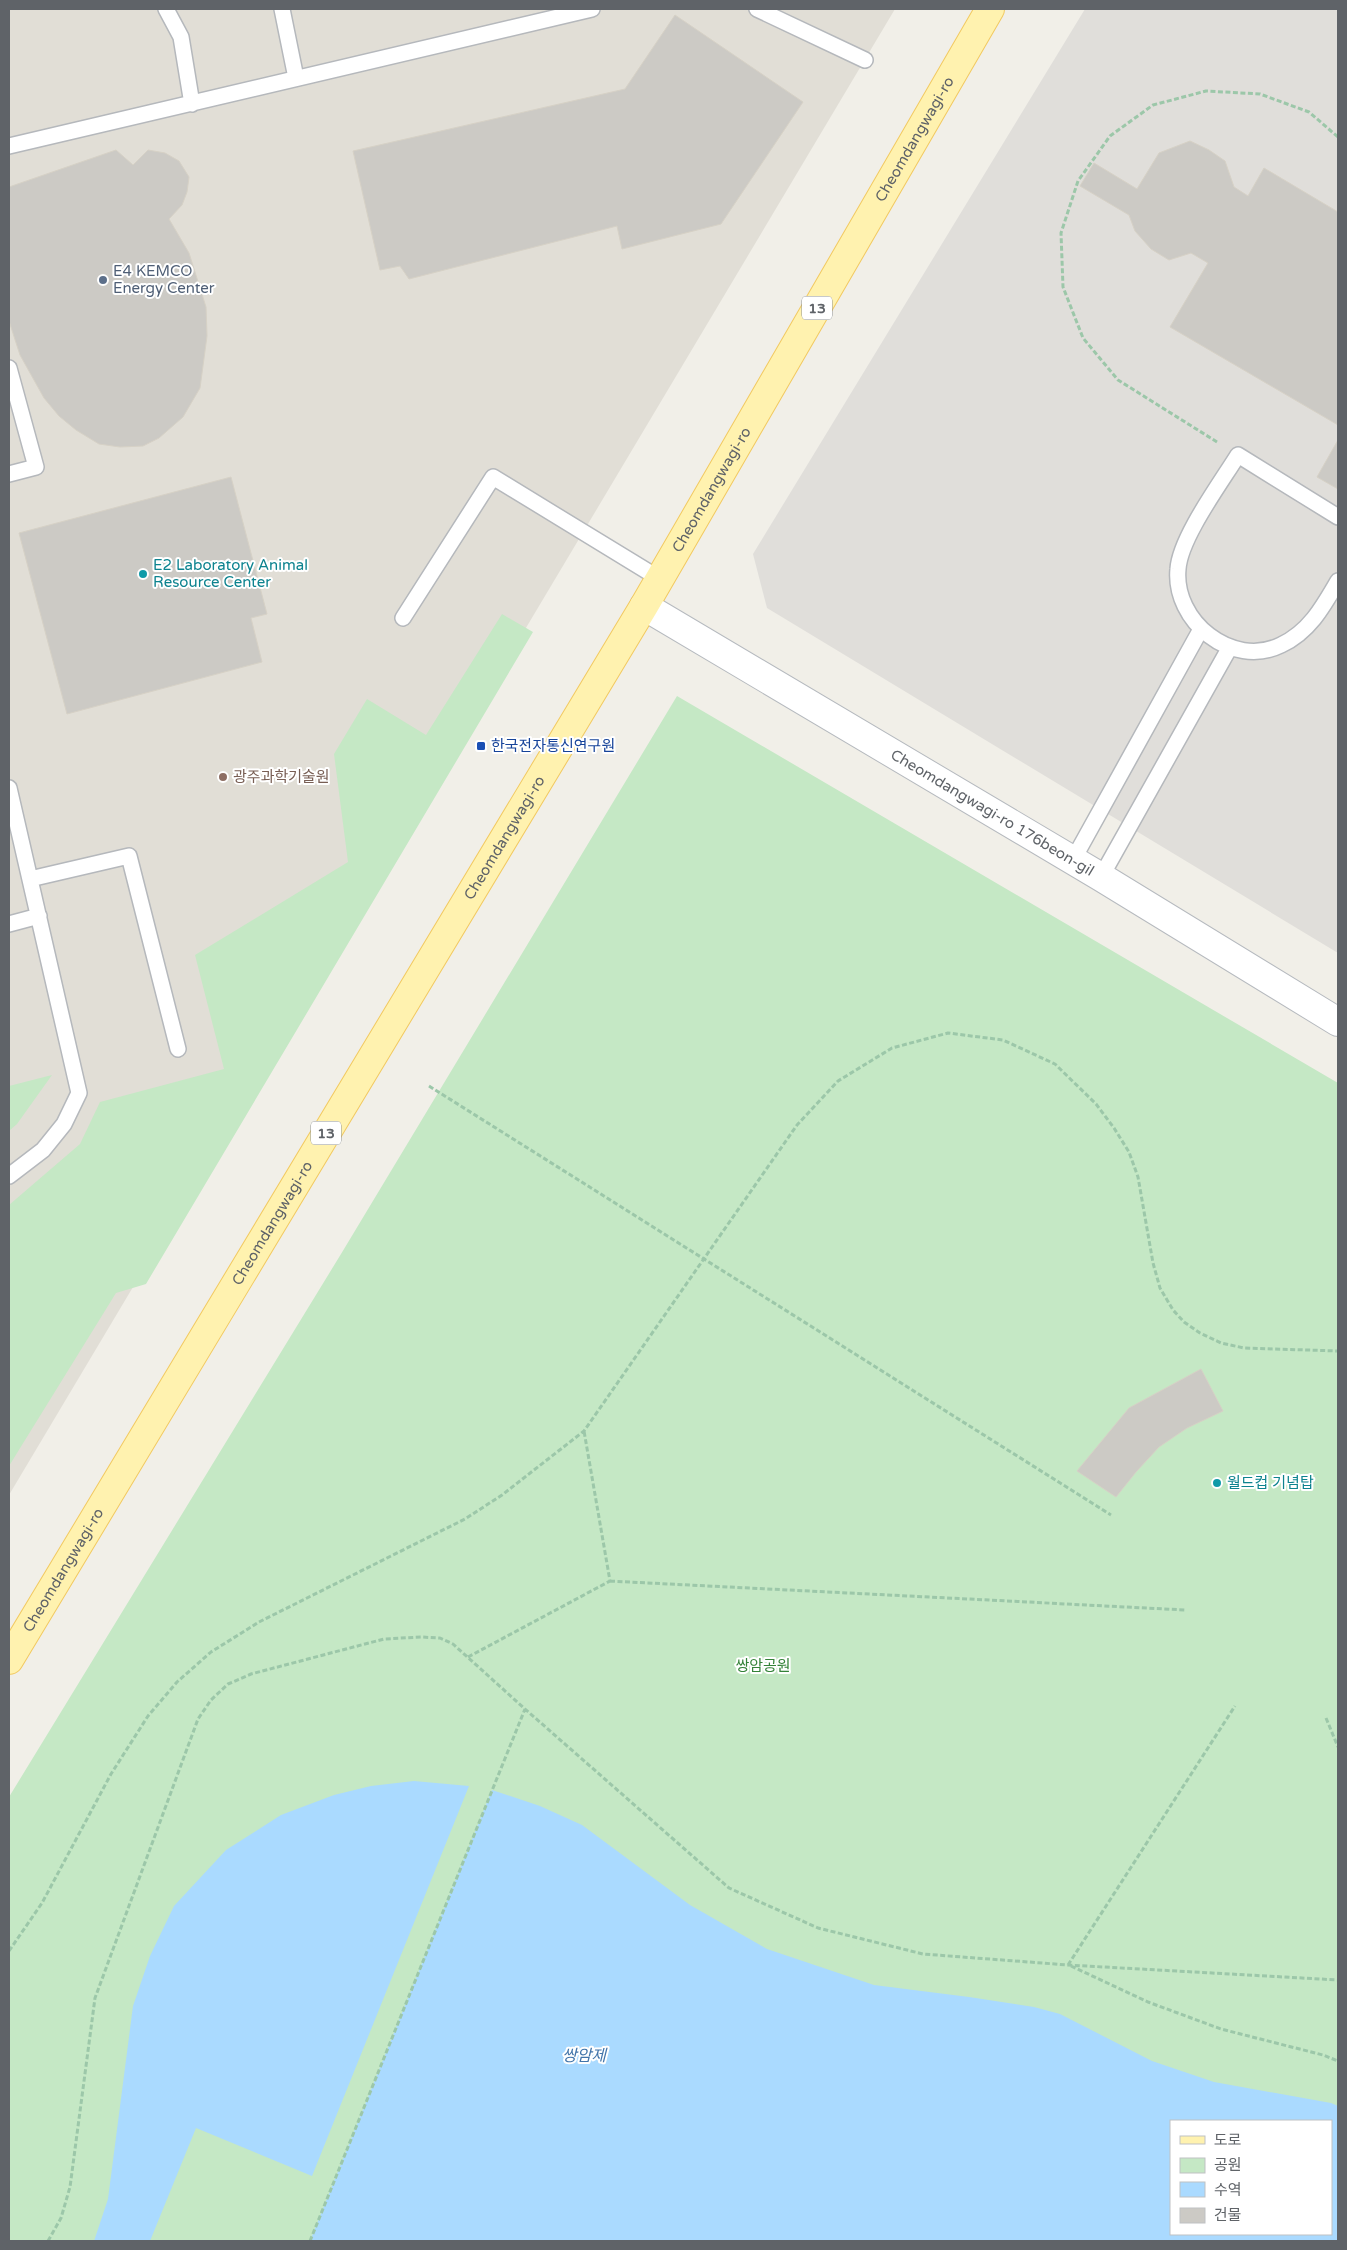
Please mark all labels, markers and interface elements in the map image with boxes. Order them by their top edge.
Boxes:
street label: Cheomdangwagi-ro [871,73,958,205]
place label: E4 KEMCO Energy Center [113,262,215,297]
marker: E4 KEMCO Energy Center [97,274,109,286]
road number: 13 [802,296,832,320]
street label: Cheomdangwagi-ro [668,424,755,555]
place label: E2 Laboratory Animal Resource Center [153,556,308,591]
marker: E2 Laboratory Animal Resource Center [137,568,149,580]
place label: 한국전자통신연구원 [491,737,615,755]
marker: 한국전자통신연구원 [475,740,487,752]
street label: Cheomdangwagi-ro 176beon-gil [887,745,1097,880]
place label: 광주과학기술원 [233,768,330,786]
marker: 광주과학기술원 [217,771,229,783]
street label: Cheomdangwagi-ro [460,772,549,903]
road number: 13 [311,1122,341,1144]
street label: Cheomdangwagi-ro [228,1158,316,1289]
place label: 월드컵 기념탑 [1227,1474,1314,1492]
marker: 월드컵 기념탑 [1211,1477,1223,1489]
street label: Cheomdangwagi-ro [19,1505,107,1635]
park label: 쌍암공원 [735,1657,791,1675]
water label: 쌍암제 [562,2046,608,2066]
legend [1170,2120,1332,2235]
text: 도로 [1214,2131,1242,2149]
text: 공원 [1214,2156,1242,2174]
text: 수역 [1214,2181,1242,2199]
text: 건물 [1214,2206,1242,2224]

